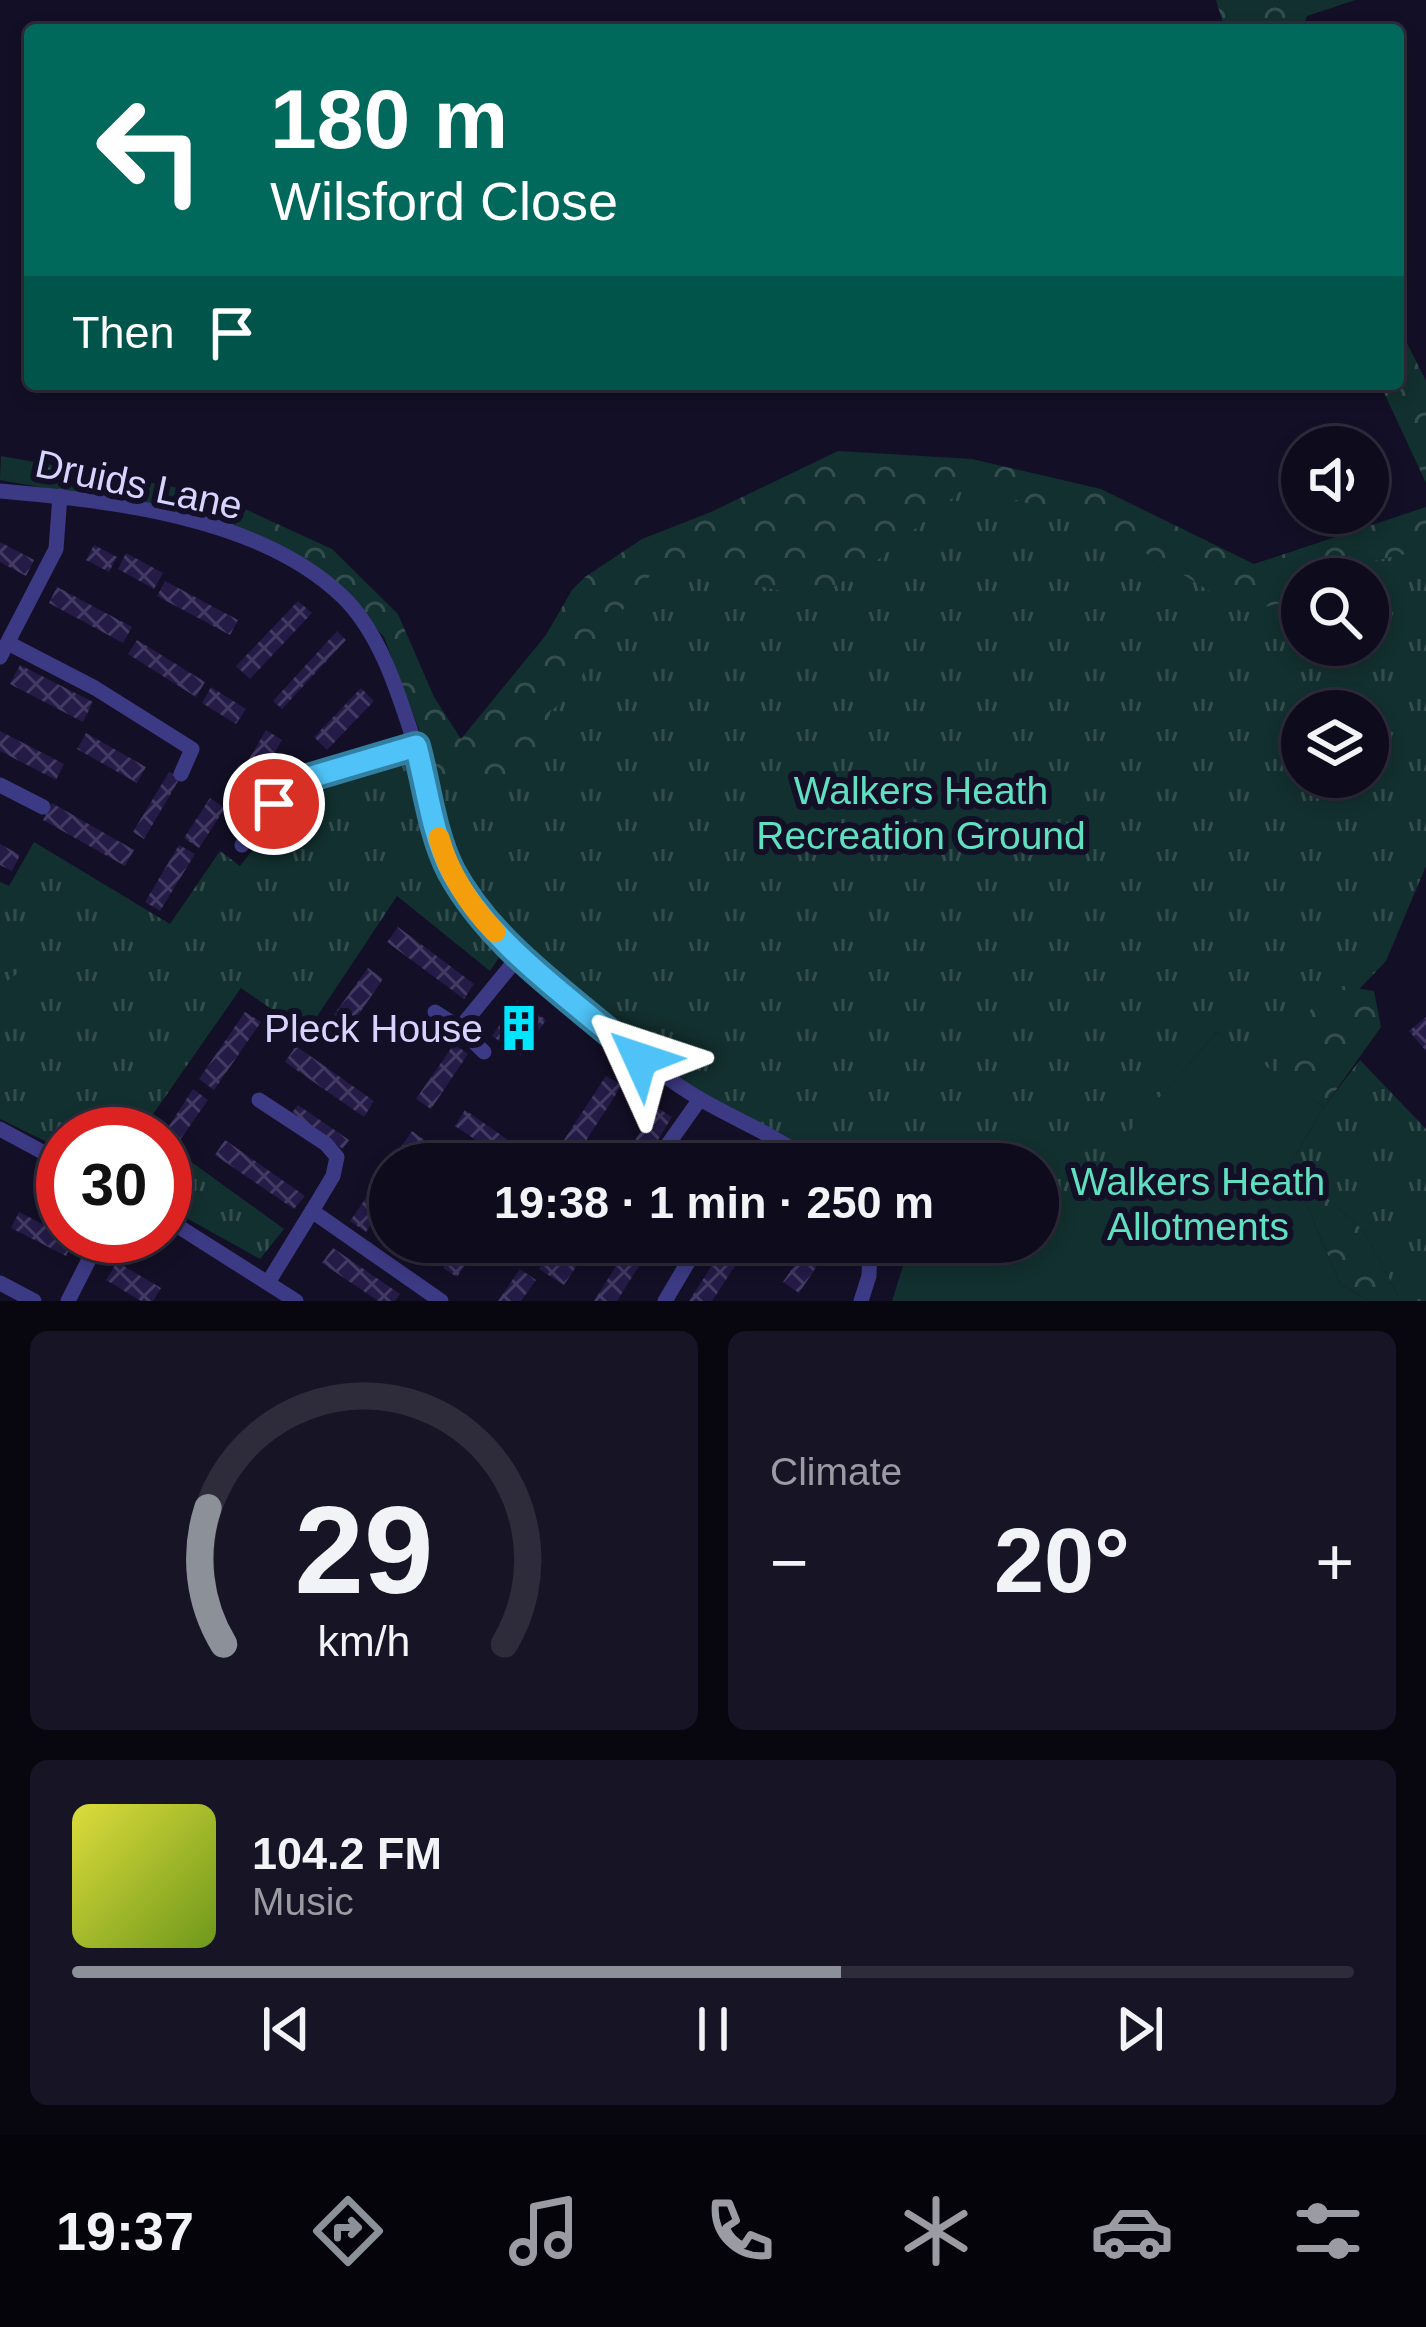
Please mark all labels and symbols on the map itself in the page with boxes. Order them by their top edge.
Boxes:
street label: Druids Lane [32,442,246,527]
pin [223,753,325,855]
park label: Walkers Heath Recreation Ground [756,769,1086,857]
position arrow [577,996,703,1122]
building icon: Pleck House [494,1003,544,1053]
place label: Pleck House [264,1007,483,1050]
speed limit sign: 30 [36,1107,192,1263]
park label: Walkers Heath Allotments [1071,1160,1325,1248]

